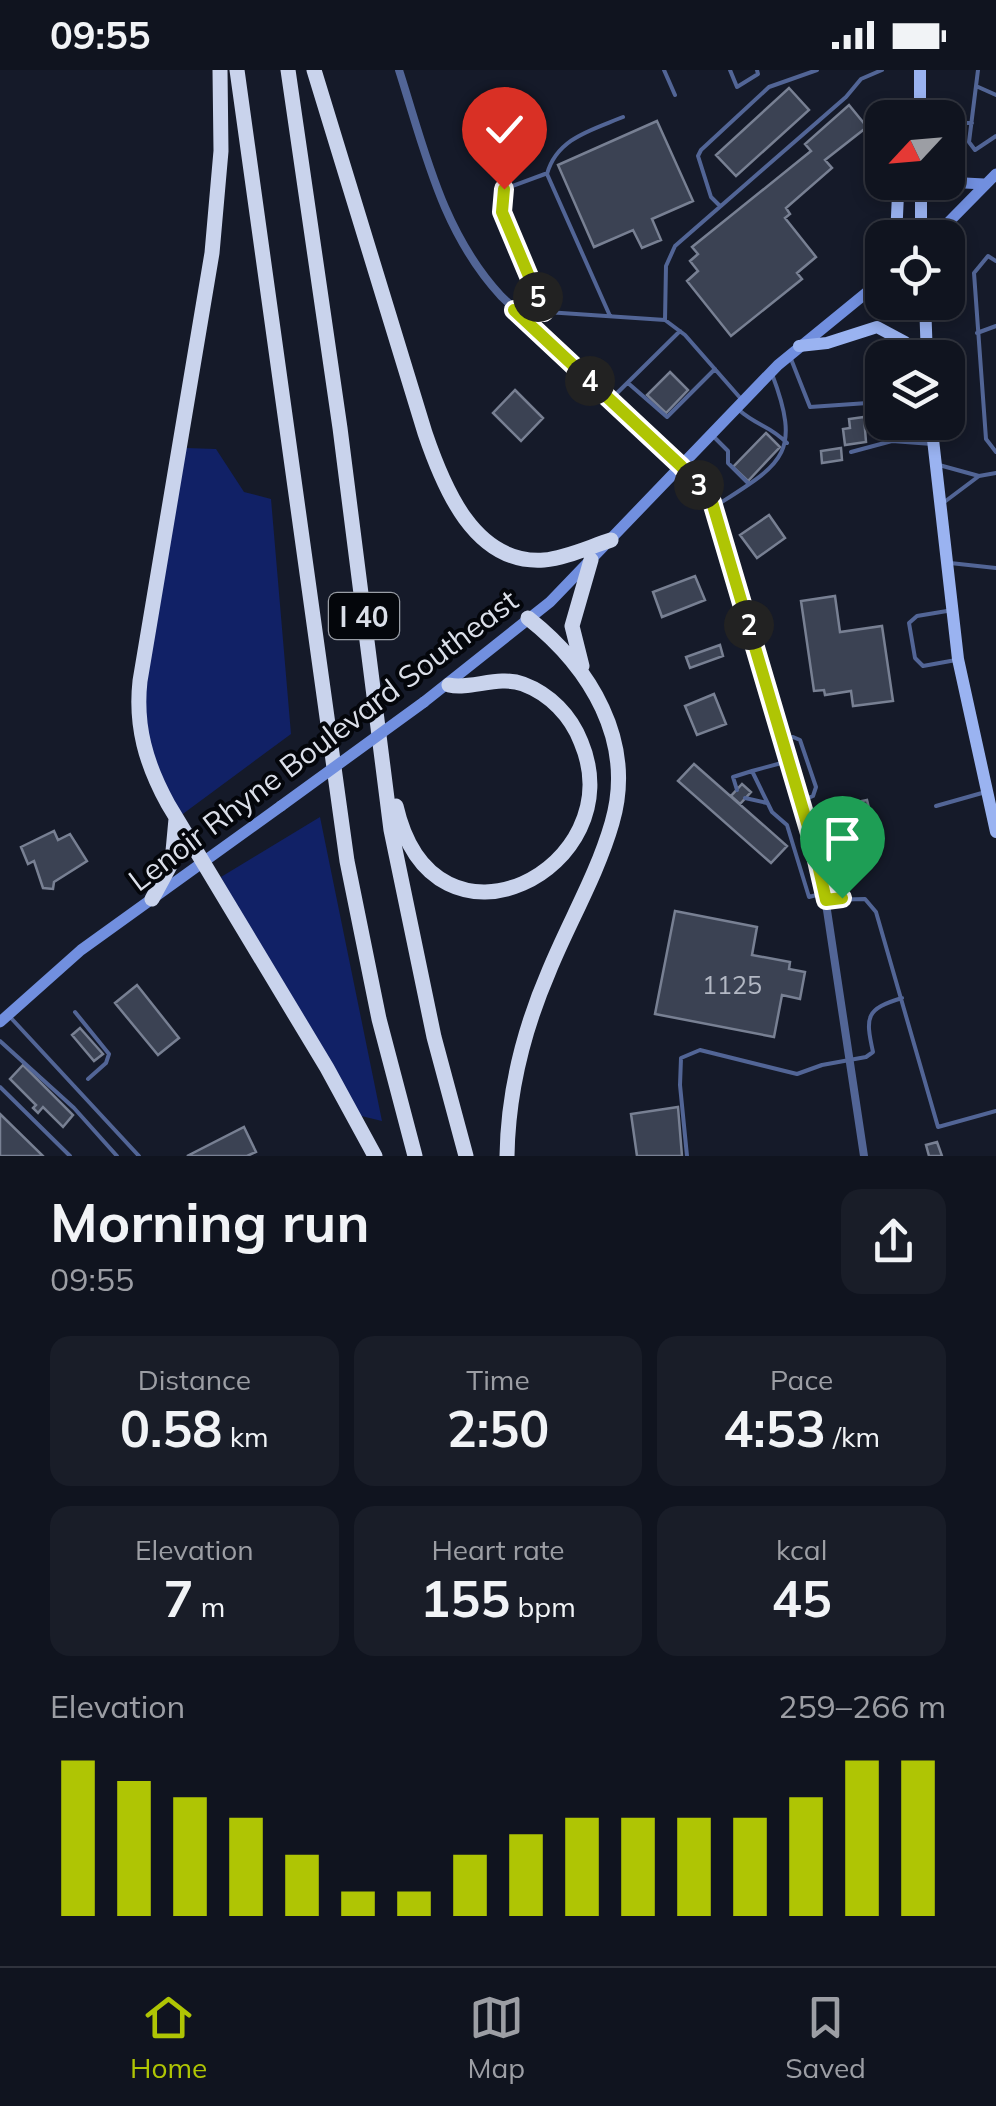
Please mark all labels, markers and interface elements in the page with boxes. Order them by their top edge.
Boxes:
text: 09:55 [50,11,151,59]
pin [462,87,547,190]
north arrow [865,100,965,200]
map controls [865,100,965,440]
icon: check [477,102,532,157]
button: locate [865,220,965,320]
pin: 5 [513,272,563,322]
text: 5 [530,279,546,314]
button: layers [865,340,965,440]
pin: 4 [565,356,615,406]
text: 4 [582,363,598,398]
pin: 3 [674,460,724,510]
text: 3 [691,467,707,502]
street label: Lenoir Rhyne Boulevard Southeast [121,581,525,899]
road number: I 40 [329,593,399,639]
pin: 2 [724,600,774,650]
text: 2 [741,607,757,642]
pin [800,796,885,899]
icon: arrive [815,811,870,866]
house number: 1125 [702,969,762,1000]
text: Morning run [50,1187,370,1256]
button: share [841,1189,946,1294]
text: 09:55 [50,1259,134,1299]
text: Distance [138,1362,251,1397]
text: Time [466,1362,530,1397]
text: Pace [770,1362,833,1397]
text: 0.58 [120,1397,222,1460]
text: 2:50 [447,1397,549,1460]
text: 4:53 [723,1397,826,1460]
text: km [222,1419,269,1454]
text: /km [826,1419,880,1454]
text: Elevation [135,1532,254,1567]
text: Heart rate [431,1532,565,1567]
text: kcal [776,1532,827,1567]
text: 7 [163,1567,193,1630]
text: 155 [420,1567,510,1630]
text: 45 [772,1567,832,1630]
text: m [193,1589,225,1624]
text: bpm [510,1589,576,1624]
text: Elevation [50,1686,185,1726]
text: 259–266 m [778,1686,946,1726]
tab: Home [130,1990,207,2085]
tab: Map [467,1990,525,2085]
tab: Saved [785,1990,866,2085]

